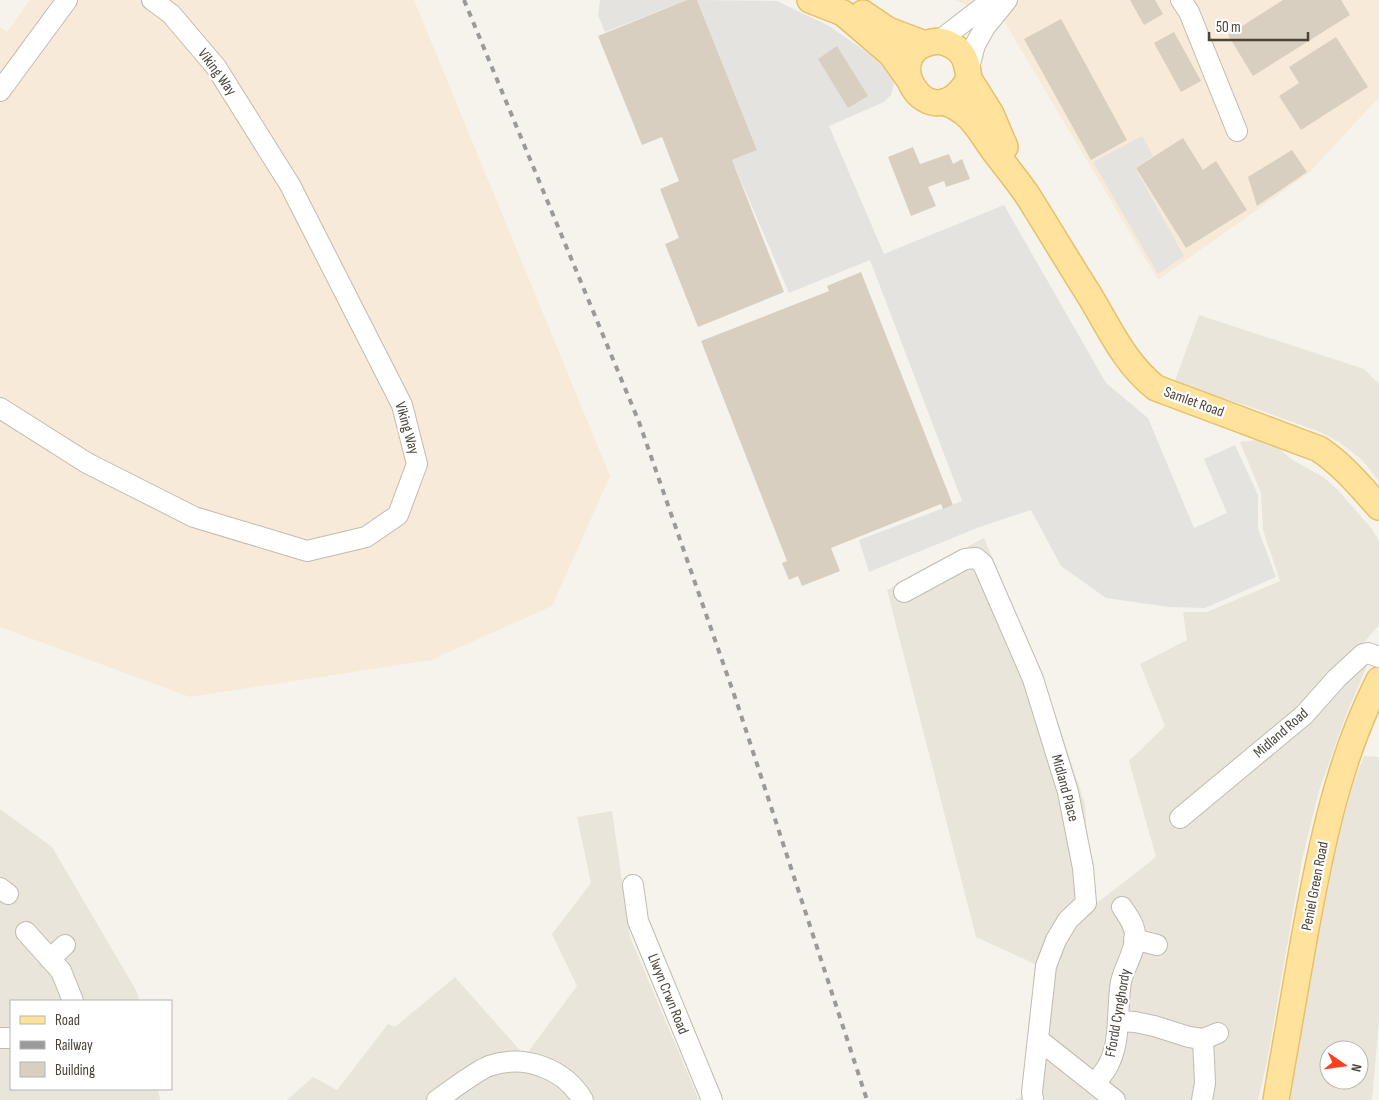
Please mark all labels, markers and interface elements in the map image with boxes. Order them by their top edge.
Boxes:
scale bar [1209,10,1308,42]
text: 50 m [1216,18,1241,37]
street label: Viking Way [194,45,241,99]
street label: Samlet Road [1161,382,1227,422]
street label: Viking Way [390,400,424,457]
street label: Midland Road [1250,704,1312,762]
street label: Midland Place [1047,752,1083,824]
street label: Peniel Green Road [1297,840,1333,932]
street label: Llwyn Crwn Road [643,951,693,1037]
street label: Ffordd Cynghordy [1101,967,1135,1059]
legend [10,1000,172,1090]
text: Road [55,1011,80,1030]
text: Railway [55,1036,93,1055]
north arrow [1319,1040,1369,1090]
text: Building [55,1061,95,1080]
text: N [1347,1062,1365,1073]

